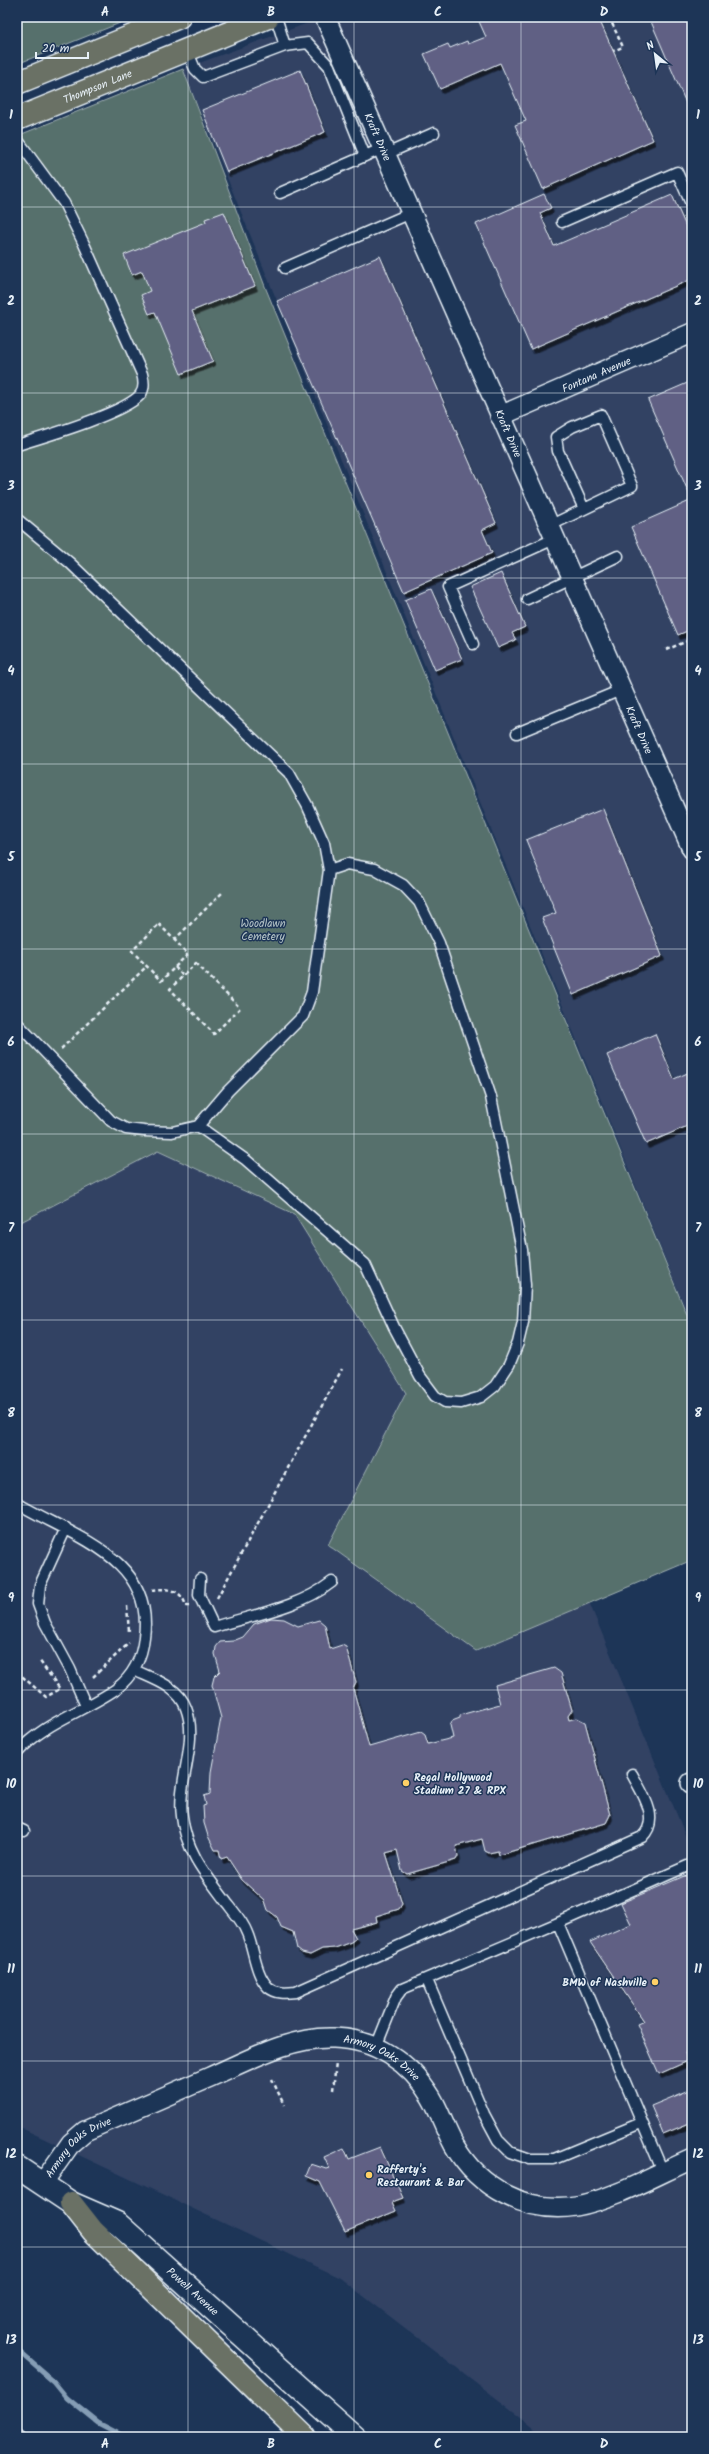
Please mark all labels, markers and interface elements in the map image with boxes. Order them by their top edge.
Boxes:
text: A [101,2,109,23]
text: B [267,2,275,23]
text: C [434,2,442,23]
text: D [600,2,609,23]
scale bar [36,34,88,60]
north arrow [635,34,675,74]
text: N [643,37,658,56]
text: 20 m [42,39,70,58]
street label: Thompson Lane [61,65,135,109]
text: 1 [9,105,13,126]
text: 1 [696,105,700,126]
street label: Kraft Drive [358,110,396,164]
text: 2 [7,291,15,312]
text: 2 [694,291,702,312]
street label: Fontana Avenue [559,352,634,398]
street label: Kraft Drive [489,407,526,461]
text: 3 [6,476,15,497]
text: 3 [693,476,702,497]
text: 4 [7,661,15,682]
text: 4 [694,661,702,682]
street label: Kraft Drive [620,703,657,757]
text: 5 [7,847,16,868]
text: 5 [694,847,703,868]
park label: Woodlawn Cemetery [240,915,286,946]
text: 6 [7,1032,15,1053]
text: 6 [694,1032,702,1053]
text: 7 [8,1218,15,1239]
text: 7 [695,1218,702,1239]
text: 8 [7,1403,15,1424]
text: 8 [694,1403,702,1424]
text: 9 [8,1588,15,1609]
text: 9 [695,1588,702,1609]
place label: Regal Hollywood Stadium 27 & RPX [414,1769,506,1800]
text: 10 [6,1774,17,1795]
text: 10 [693,1774,704,1795]
marker: Regal Hollywood Stadium 27 & RPX [401,1778,411,1788]
text: 11 [7,1959,15,1980]
text: 11 [694,1959,702,1980]
place label: BMW of Nashville [562,1974,648,1992]
marker: BMW of Nashville [650,1977,660,1987]
street label: Armory Oaks Drive [342,2031,424,2086]
street label: Armory Oaks Drive [41,2113,114,2182]
text: 12 [5,2144,17,2165]
text: 12 [692,2144,704,2165]
place label: Rafferty's Restaurant & Bar [377,2161,465,2192]
marker: Rafferty's Restaurant & Bar [364,2170,374,2180]
street label: Powell Avenue [162,2263,223,2321]
text: 13 [5,2330,17,2351]
text: 13 [692,2330,704,2351]
text: A [101,2434,109,2454]
text: B [267,2434,275,2454]
text: C [434,2434,442,2454]
text: D [600,2434,609,2454]

